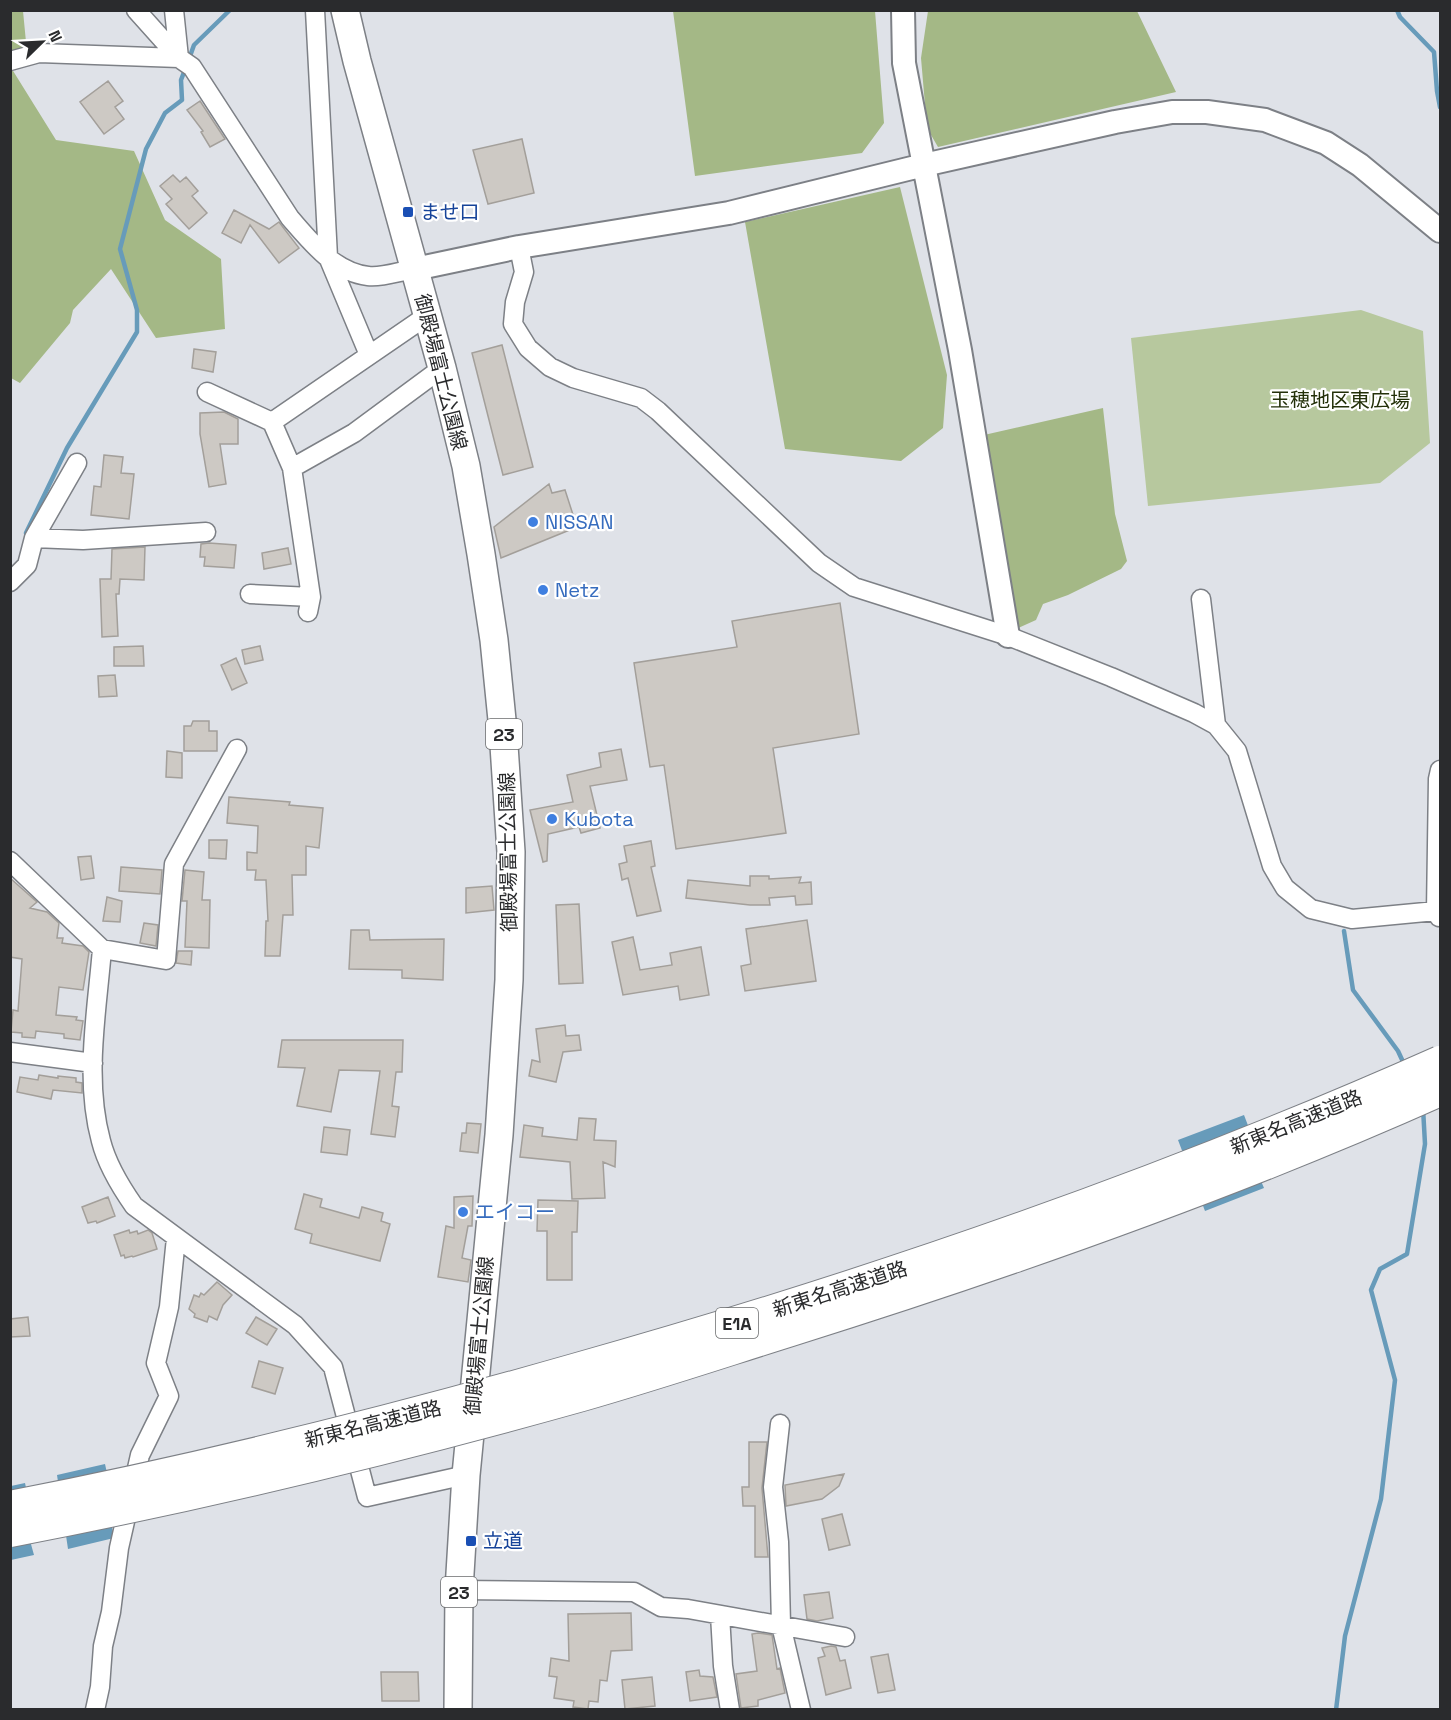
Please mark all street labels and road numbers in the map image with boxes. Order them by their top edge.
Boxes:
street label: 御殿場富士公園線 [409,291,473,453]
road number: 23 [486,719,522,749]
street label: 御殿場富士公園線 [494,772,522,932]
street label: 新東名高速道路 [1226,1084,1366,1160]
street label: 御殿場富士公園線 [459,1255,499,1417]
street label: 新東名高速道路 [769,1255,911,1323]
road number: E1A [716,1308,758,1338]
street label: 新東名高速道路 [302,1394,444,1454]
road number: 23 [441,1577,477,1607]

